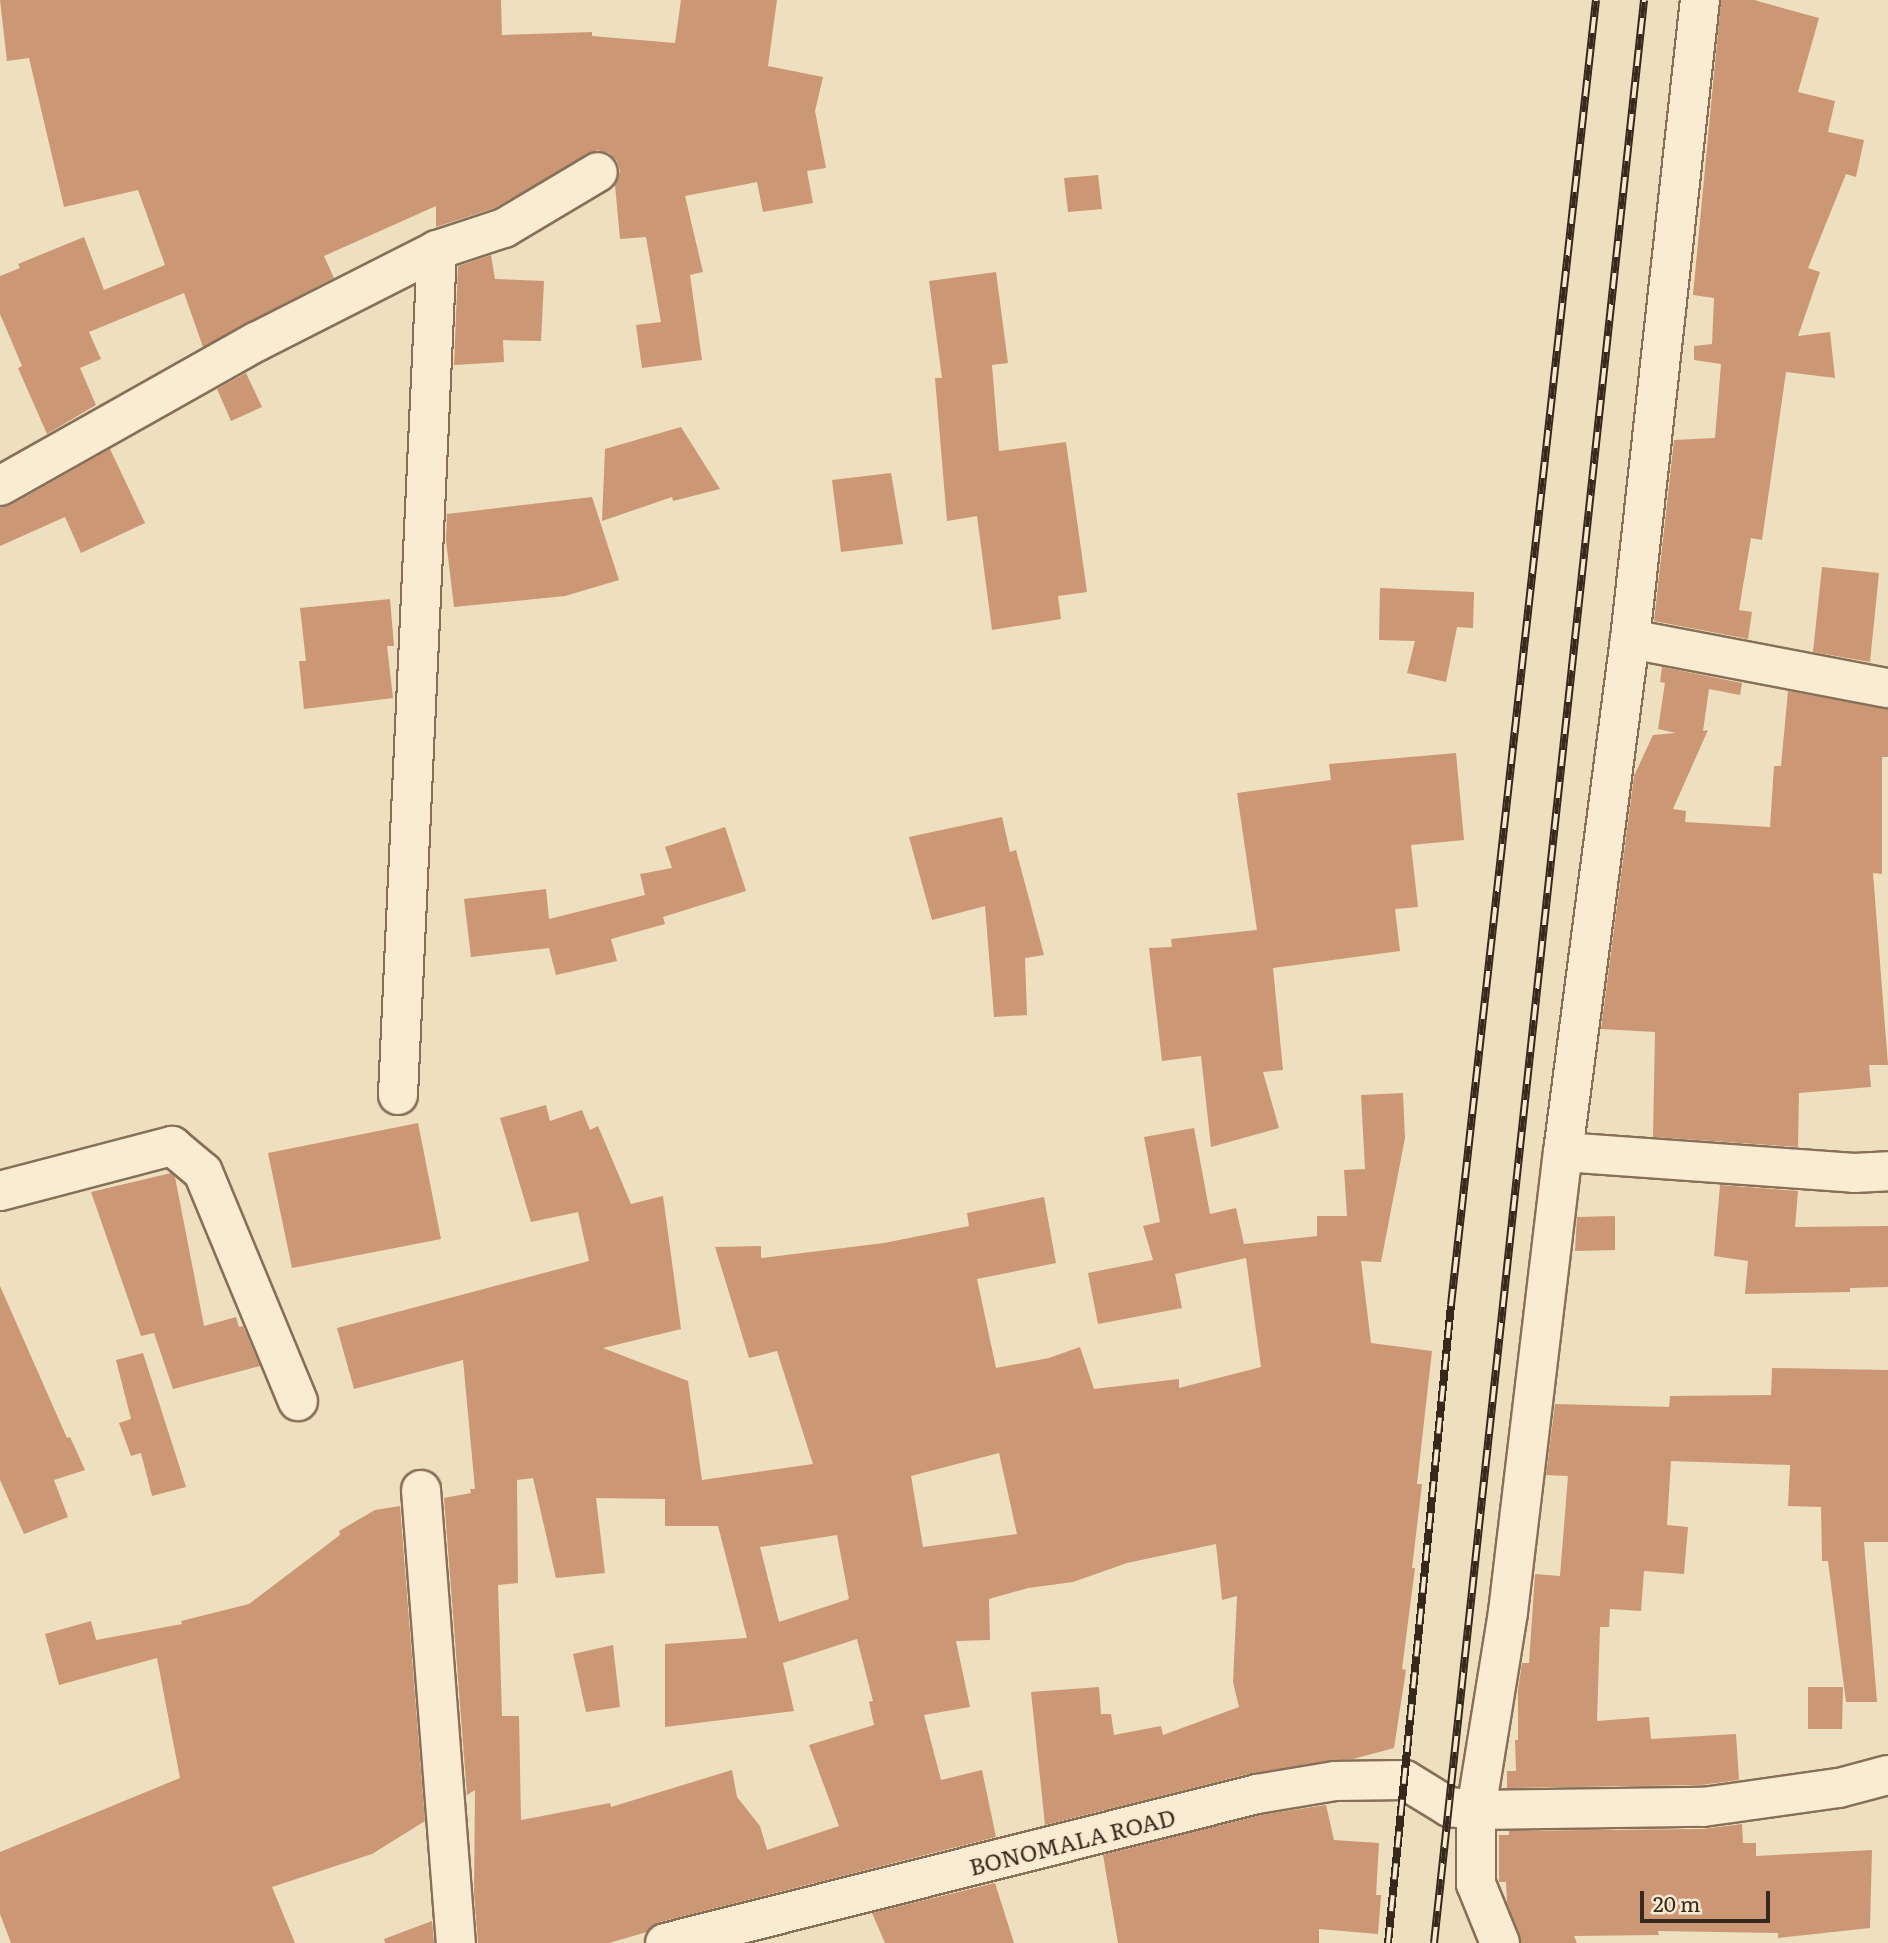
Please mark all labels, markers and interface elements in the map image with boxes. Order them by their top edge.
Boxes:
street label: BONOMALA ROAD [966,1802,1178,1880]
scale bar [1643,1876,1772,1920]
text: 20 m [1653,1887,1700,1918]

